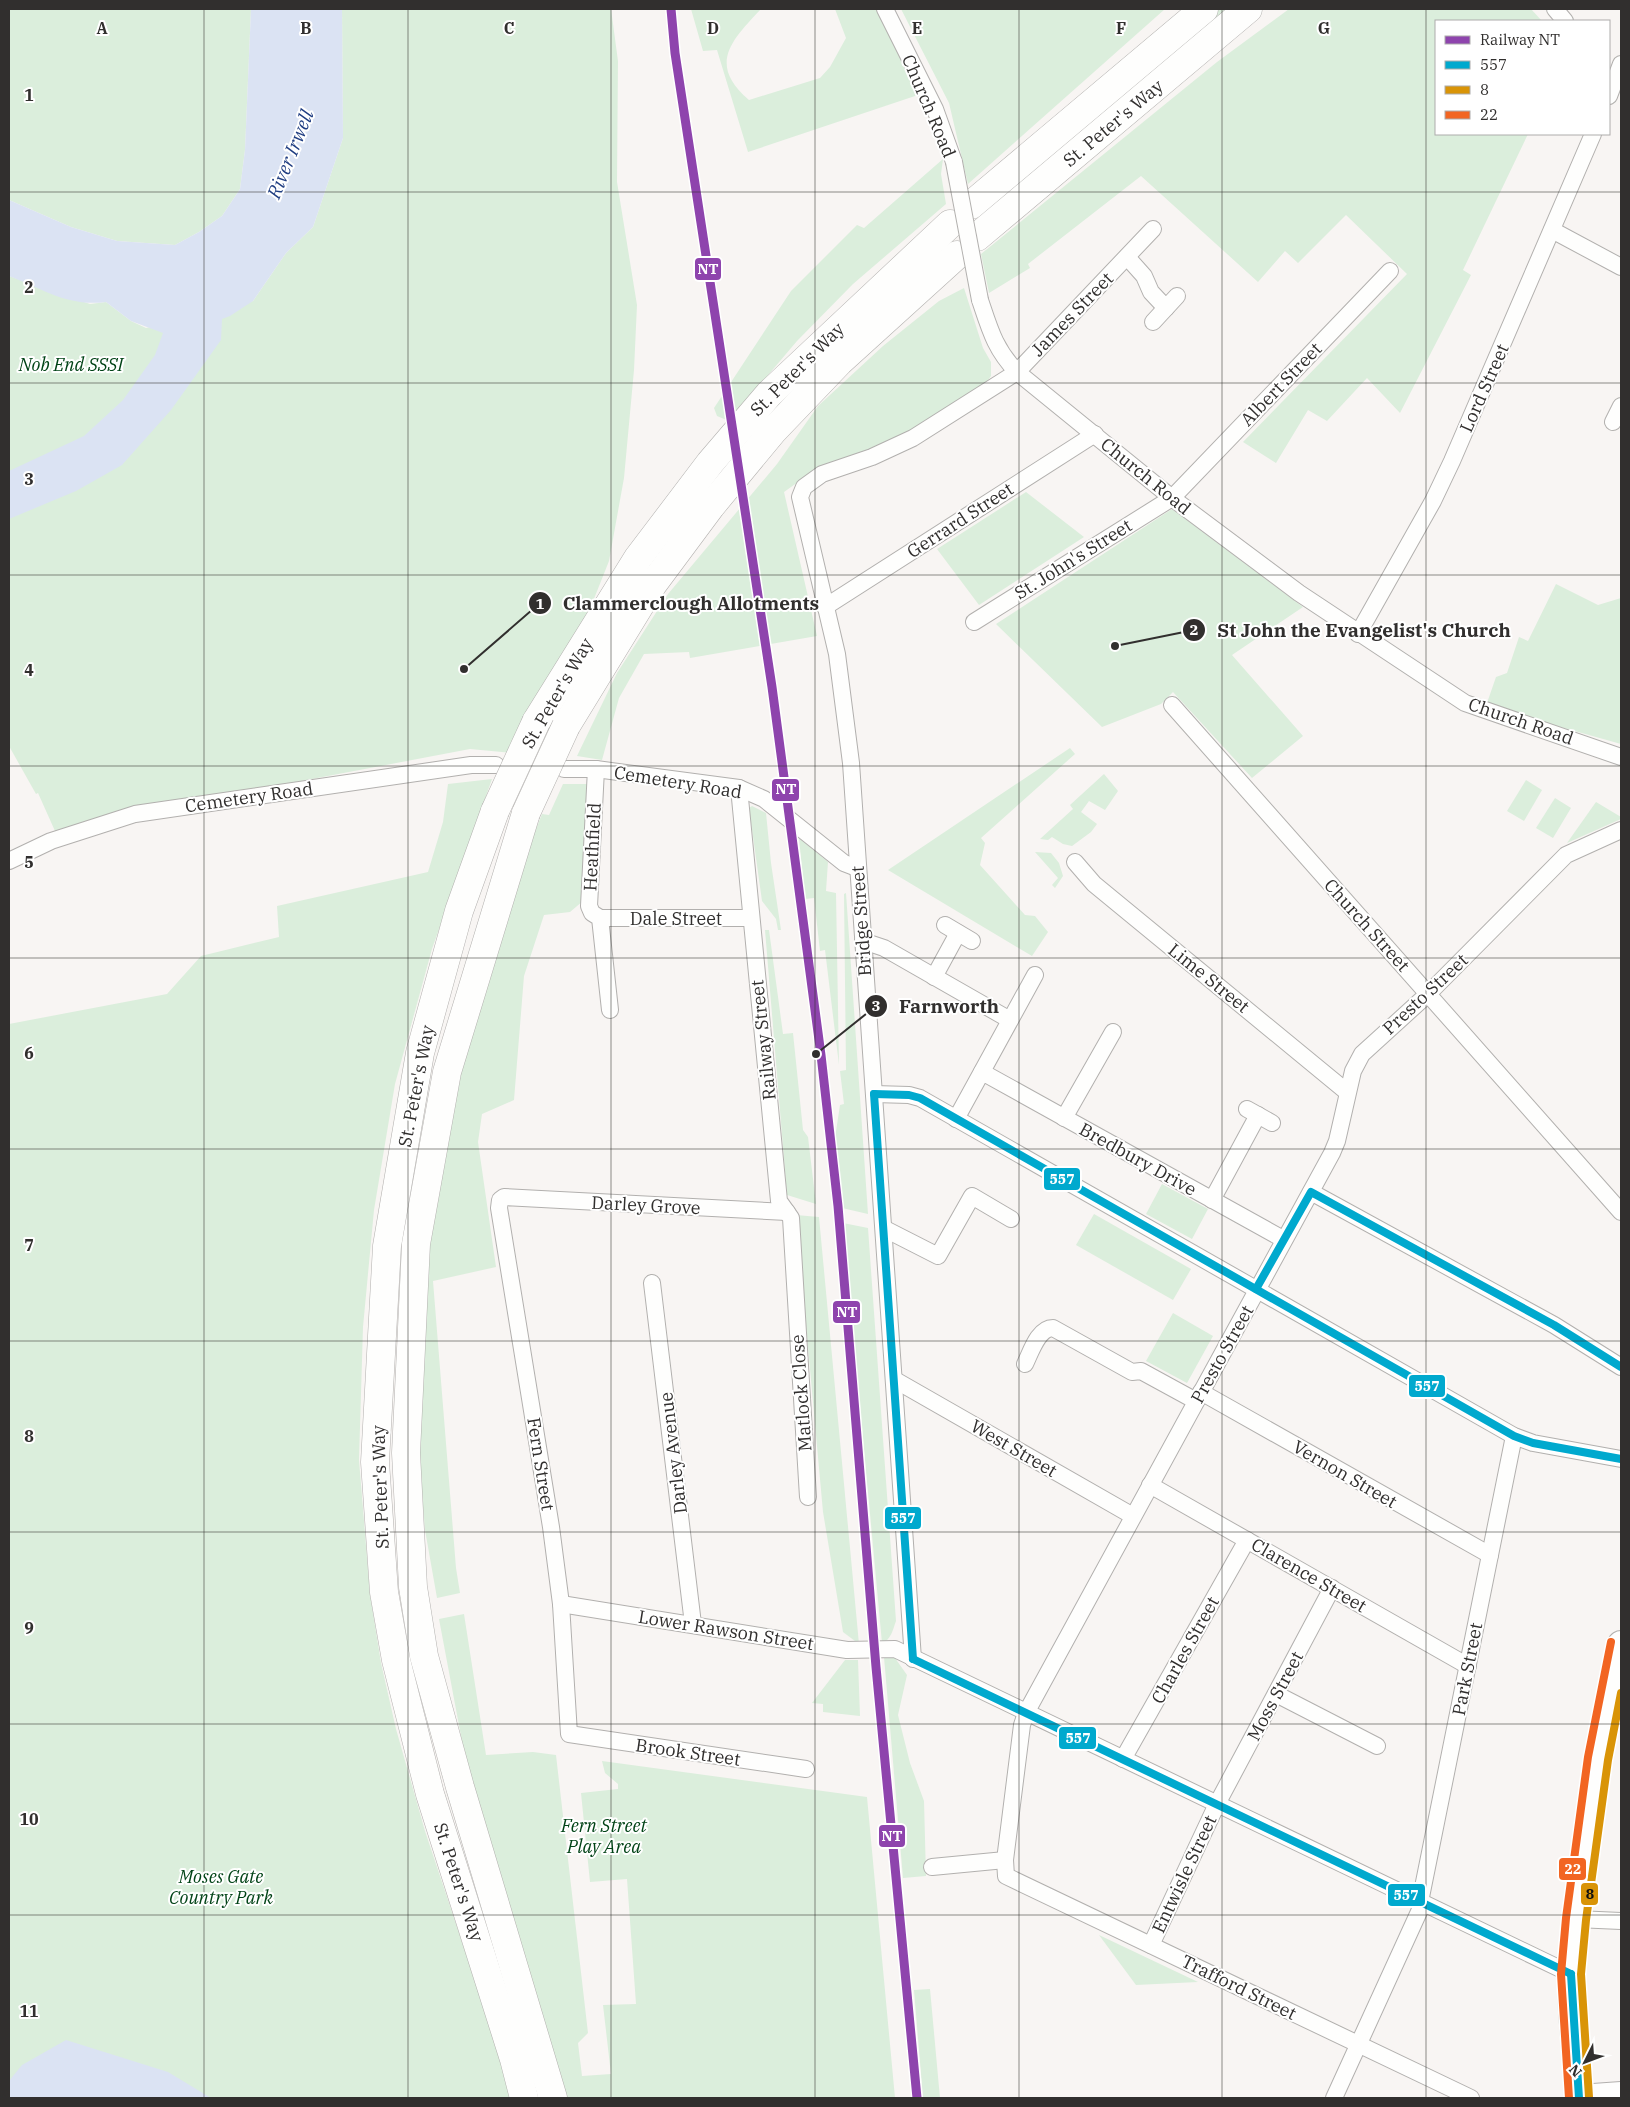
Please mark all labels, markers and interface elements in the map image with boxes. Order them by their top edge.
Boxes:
text: A [96,18,108,38]
text: B [300,18,312,38]
text: C [504,18,514,38]
text: D [707,18,719,38]
text: E [912,18,922,38]
text: F [1116,18,1126,38]
text: G [1318,18,1330,38]
legend [1435,20,1610,135]
text: Railway NT [1480,30,1560,49]
street label: Church Road [897,51,961,161]
text: 557 [1480,55,1507,74]
street label: St. Peter's Way [1058,74,1168,172]
text: 8 [1480,80,1489,99]
text: 1 [24,85,34,105]
text: 22 [1480,105,1498,124]
water label: River Irwell [261,106,319,203]
line badge: NT [694,257,722,281]
text: NT [697,260,719,278]
street label: James Street [1026,267,1118,361]
text: 2 [24,277,34,297]
street label: St. Peter's Way [745,317,849,421]
street label: Albert Street [1235,337,1327,431]
street label: Lord Street [1454,340,1514,436]
park label: Nob End SSSI [18,353,125,376]
street label: Church Road [1096,433,1196,519]
text: 3 [24,469,34,489]
street label: Gerrard Street [903,477,1017,563]
street label: St. John's Street [1010,514,1136,604]
callout: Clammerclough Allotments [528,586,830,620]
text: Clammerclough Allotments [563,591,819,615]
text: 1 [535,594,545,613]
callout: St John the Evangelist's Church [1182,613,1520,647]
text: St John the Evangelist's Church [1217,618,1511,642]
text: 2 [1189,620,1199,639]
street label: St. Peter's Way [516,633,598,752]
text: 4 [24,660,34,680]
street label: Church Road [1465,692,1577,750]
street label: Cemetery Road [612,761,744,803]
street label: Cemetery Road [183,777,315,817]
line badge: NT [771,778,800,802]
text: NT [775,780,797,798]
street label: Heathfield [578,802,606,892]
text: 5 [24,852,34,872]
street label: Bridge Street [846,865,876,977]
street label: Church Street [1319,874,1415,976]
street label: Dale Street [630,907,722,930]
street label: Lime Street [1164,938,1254,1018]
street label: Presto Street [1377,949,1473,1039]
street label: Railway Street [745,979,781,1101]
callout: Farnworth [863,989,1009,1023]
text: Farnworth [899,994,999,1018]
text: 3 [871,996,881,1015]
street label: St. Peter's Way [393,1023,439,1149]
text: 6 [24,1043,34,1063]
street label: Bredbury Drive [1075,1117,1201,1201]
line badge: 557 [1043,1167,1081,1191]
text: 557 [1049,1170,1075,1188]
street label: Darley Grove [591,1191,701,1219]
text: 7 [24,1235,34,1255]
line badge: NT [832,1300,861,1324]
street label: Presto Street [1186,1301,1258,1407]
text: NT [836,1303,858,1321]
street label: Matlock Close [785,1334,817,1452]
line badge: 557 [1408,1374,1446,1398]
text: 557 [1414,1377,1440,1395]
street label: Darley Avenue [654,1391,692,1515]
street label: West Street [967,1414,1061,1482]
street label: Fern Street [522,1416,560,1512]
street label: St. Peter's Way [366,1424,394,1549]
text: 8 [24,1426,34,1446]
street label: Vernon Street [1289,1435,1401,1513]
line badge: 557 [884,1506,922,1530]
text: 557 [890,1509,916,1527]
street label: Clarence Street [1247,1533,1371,1617]
street label: Charles Street [1146,1592,1224,1708]
street label: Lower Rawson Street [637,1605,815,1655]
text: 9 [24,1618,34,1638]
street label: Park Street [1447,1621,1487,1717]
street label: Moss Street [1242,1647,1308,1745]
line badge: 557 [1058,1726,1097,1750]
text: 557 [1065,1729,1091,1747]
street label: Brook Street [634,1733,742,1771]
text: 10 [19,1809,39,1829]
street label: Entwisle Street [1147,1811,1221,1937]
park label: Fern Street Play Area [560,1814,648,1858]
street label: St. Peter's Way [429,1820,489,1945]
line badge: NT [878,1824,906,1848]
text: NT [881,1827,903,1845]
line badge: 22 [1558,1857,1587,1881]
text: 22 [1565,1860,1581,1878]
park label: Moses Gate Country Park [169,1865,273,1909]
line badge: 8 [1580,1882,1599,1906]
line badge: 557 [1387,1883,1426,1907]
text: 8 [1586,1885,1594,1903]
text: 557 [1393,1886,1419,1904]
street label: Trafford Street [1178,1949,1300,2025]
text: 11 [19,2001,39,2021]
north arrow [1560,2037,1610,2087]
text: N [1565,2061,1586,2081]

